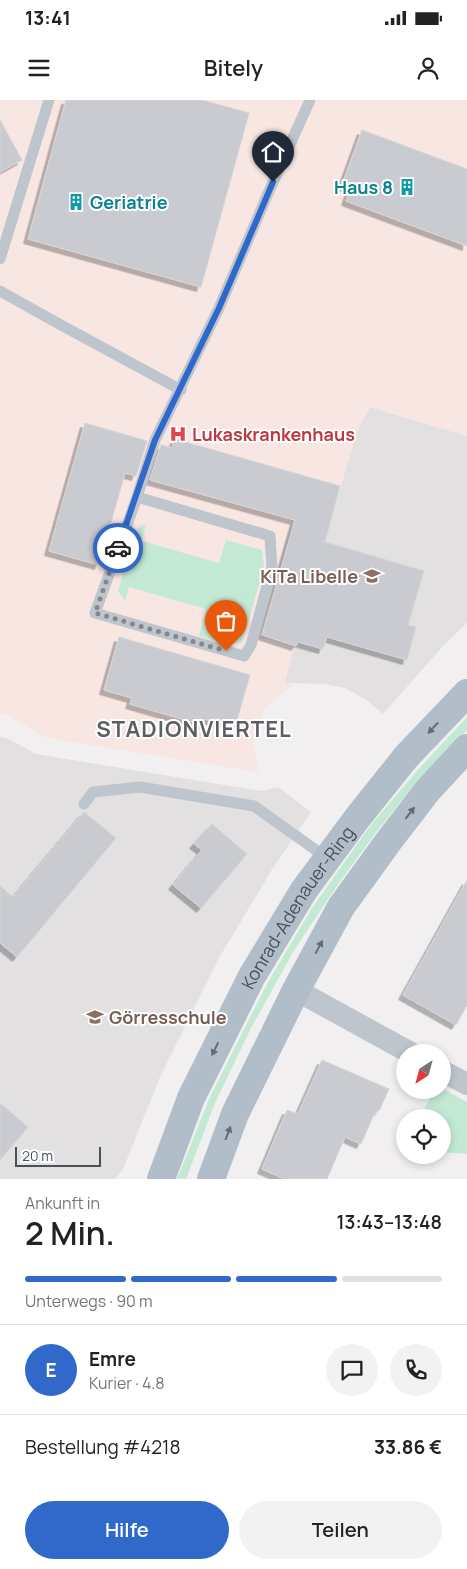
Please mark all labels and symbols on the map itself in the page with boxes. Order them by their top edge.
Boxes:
pin [252,131,294,182]
place label: Haus 8 [334,175,393,199]
building icon: Haus 8 [397,177,417,197]
place label: Geriatrie [90,190,168,214]
building icon: Geriatrie [66,192,86,212]
place label: Lukaskrankenhaus [192,422,355,446]
hospital icon: Lukaskrankenhaus [168,424,188,444]
courier [93,523,143,573]
place label: KiTa Libelle [260,564,358,588]
school or university icon: KiTa Libelle [362,566,382,586]
pin [205,600,247,651]
district label: STADIONVIERTEL [96,714,292,744]
one-way arrow [427,721,439,733]
one-way arrow [405,807,416,820]
street label: Konrad-Adenauer-Ring [235,821,359,993]
one-way arrow [315,940,323,954]
place label: Görresschule [109,1005,227,1029]
school or university icon: Görresschule [85,1007,105,1027]
one-way arrow [211,1042,219,1057]
north arrow [396,1044,451,1099]
one-way arrow [225,1126,232,1141]
scale bar [15,1144,101,1167]

